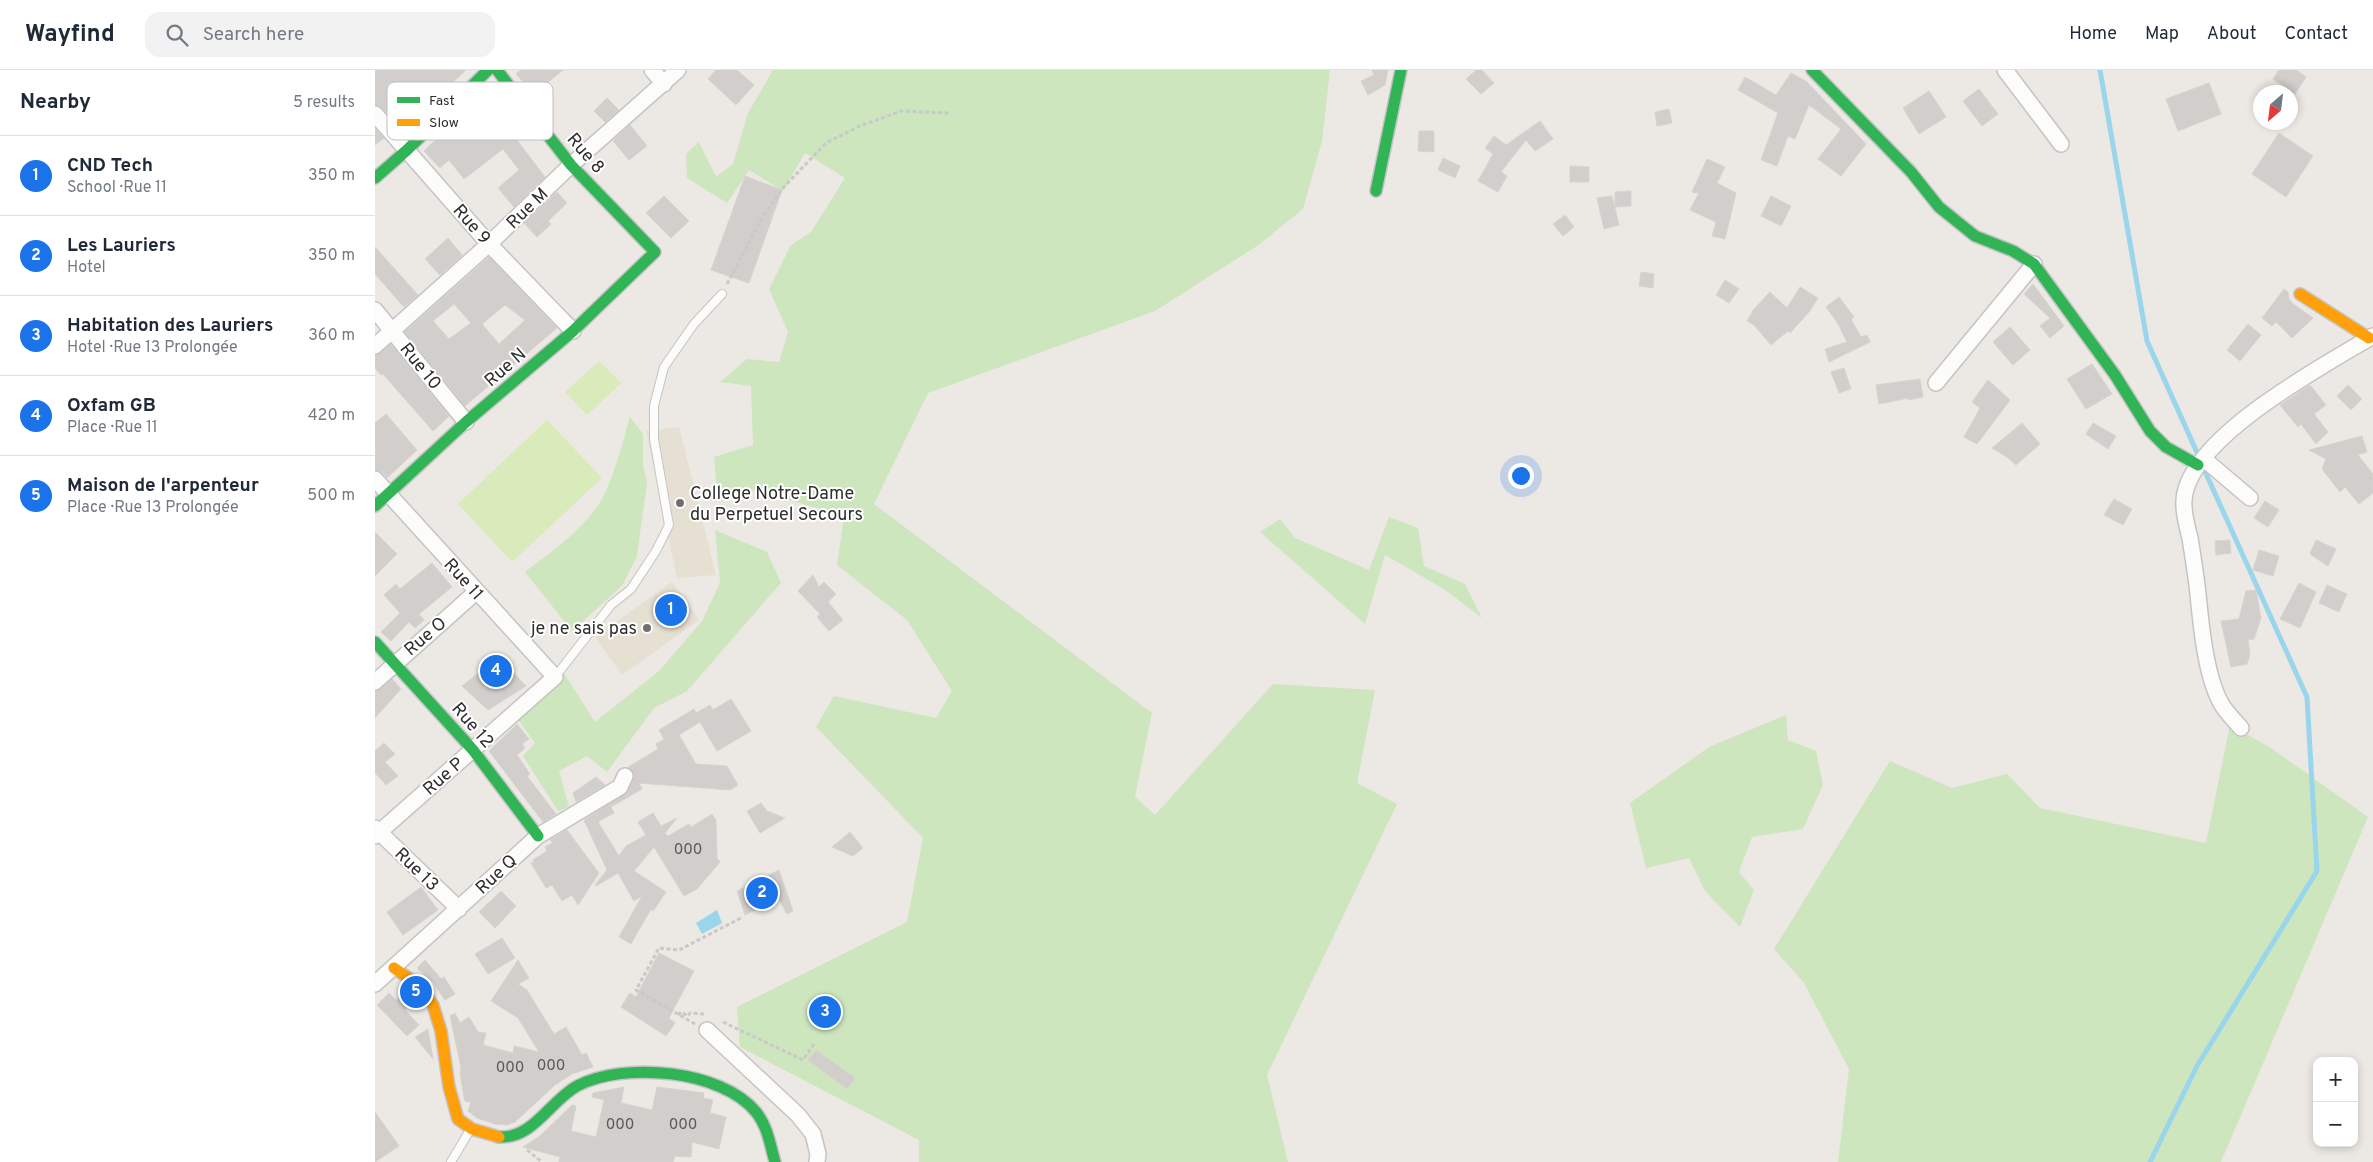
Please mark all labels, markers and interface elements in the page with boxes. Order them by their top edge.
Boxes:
search box [145,12,495,57]
text: Wayfind [25,20,115,50]
icon: search [163,21,191,49]
text: Search here [203,23,304,47]
text: Home [2069,23,2117,46]
text: Map [2145,23,2179,46]
text: About [2207,23,2256,46]
text: Contact [2284,23,2348,46]
legend [387,82,553,140]
north arrow [2253,85,2298,130]
text: Nearby [20,89,91,116]
text: 5 results [293,93,355,113]
text: Fast [429,93,455,110]
text: Slow [429,115,459,132]
street label: Rue 8 [561,129,609,179]
text: CND Tech [67,154,153,178]
text: 1 [33,166,39,186]
text: 350 m [308,166,355,186]
text: School · Rue 11 [67,178,167,198]
street label: Rue M [502,183,554,235]
street label: Rue 9 [447,200,495,250]
text: Les Lauriers [67,234,176,258]
text: 2 [31,246,41,266]
text: 350 m [308,246,355,266]
text: Hotel [67,258,106,278]
text: Habitation des Lauriers [67,314,273,338]
text: 3 [31,326,41,346]
text: 360 m [308,326,355,346]
text: Hotel · Rue 13 Prolongée [67,338,238,358]
street label: Rue 10 [394,339,446,395]
street label: Rue N [480,344,532,393]
text: Oxfam GB [67,394,156,418]
text: 4 [31,406,41,426]
text: 420 m [308,406,355,426]
text: Place · Rue 11 [67,418,158,438]
your location [1508,463,1534,489]
text: Maison de l'arpenteur [67,474,259,498]
place label: College Notre-Dame du Perpetuel Secours [690,483,863,527]
text: 5 [31,486,41,506]
text: 500 m [307,486,355,506]
marker: College Notre-Dame du Perpetuel Secours [674,497,686,509]
text: Place · Rue 13 Prolongée [67,498,239,518]
street label: Rue 11 [438,554,488,606]
pin: 1 [655,591,687,629]
street label: Rue O [400,612,452,662]
place label: je ne sais pas [530,618,637,641]
marker: je ne sais pas [641,622,653,634]
pin: 4 [480,652,512,690]
street label: Rue 12 [446,698,498,754]
street label: Rue P [419,753,469,801]
house number: 000 [674,841,702,860]
street label: Rue 13 [389,843,443,897]
street label: Rue Q [471,850,523,900]
pin: 2 [746,874,778,912]
pin: 5 [400,973,432,1011]
pin: 3 [809,993,841,1031]
house number: 000 [537,1057,565,1076]
map controls [2313,1057,2358,1147]
button: + [2313,1057,2358,1102]
house number: 000 [496,1059,524,1078]
button: − [2313,1102,2358,1147]
house number: 000 [606,1116,634,1135]
house number: 000 [669,1116,697,1135]

